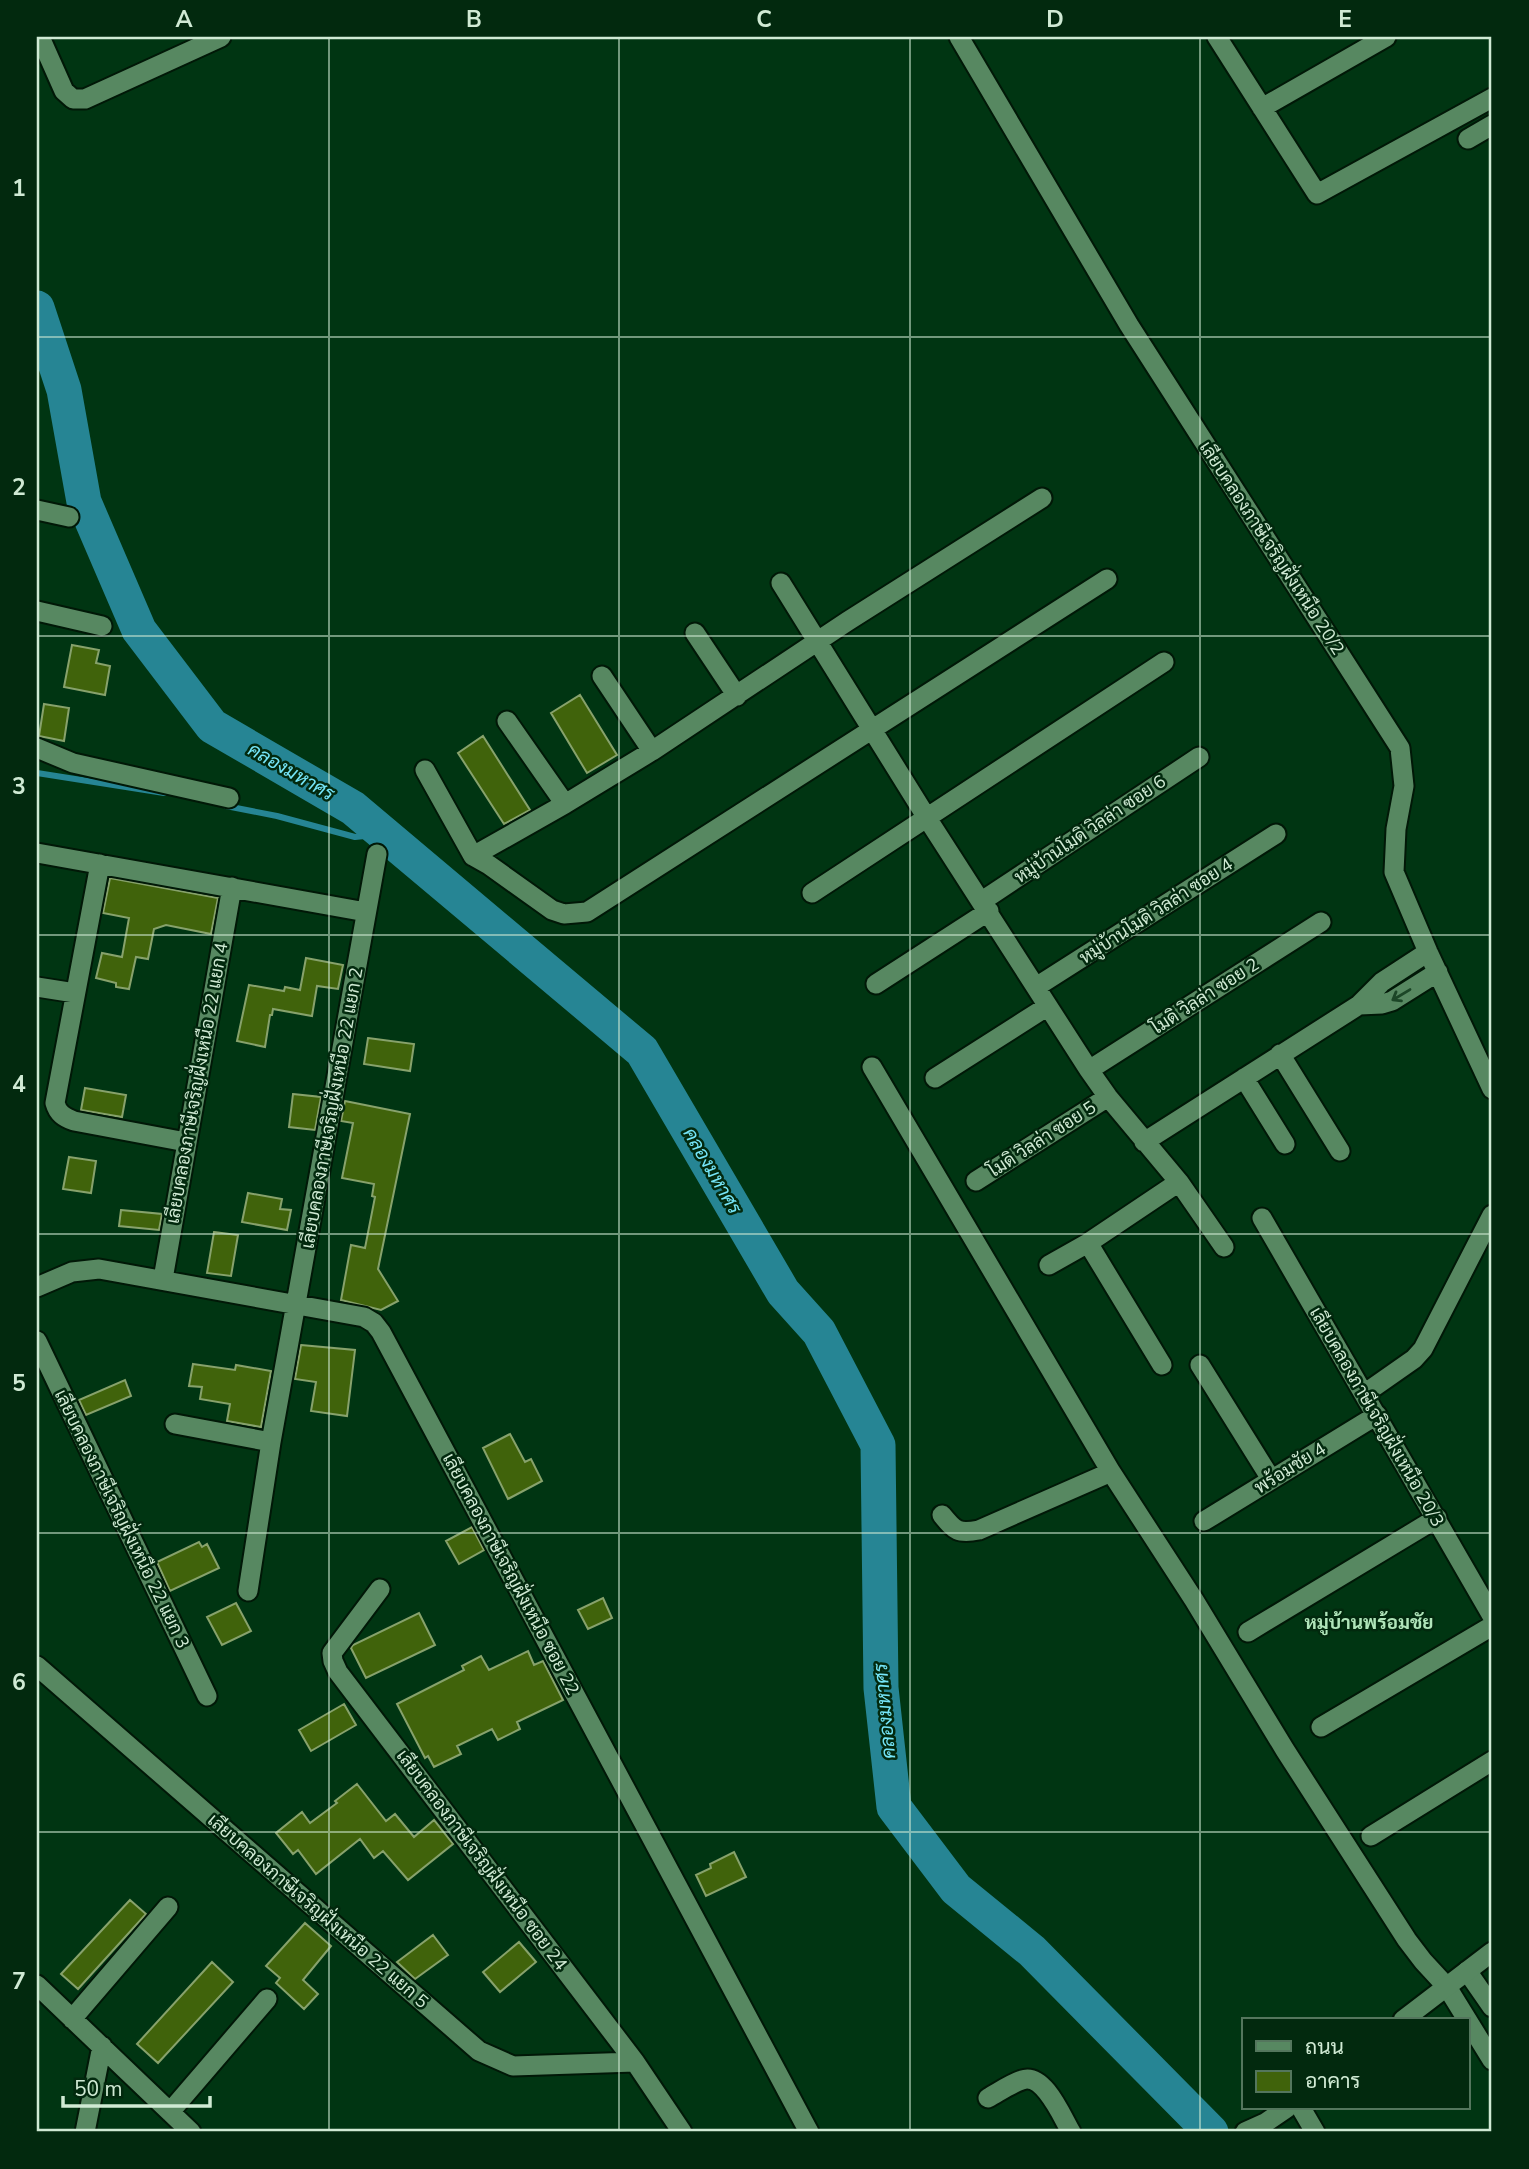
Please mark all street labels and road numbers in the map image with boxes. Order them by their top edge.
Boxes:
street label: เลียบคลองภาษีเจริญฝั่งเหนือ 20/2 [1194,435,1353,659]
street label: หมู่บ้านโมดิ วิลล่า ซอย 6 [1009,768,1171,890]
street label: หมู่บ้านโมดิ วิลล่า ซอย 4 [1074,851,1238,970]
street label: เลียบคลองภาษีเจริญฝั่งเหนือ 22 แยก 4 [157,940,234,1225]
street label: โมดิ วิลล่า ซอย 2 [1145,951,1264,1040]
street label: เลียบคลองภาษีเจริญฝั่งเหนือ 22 แยก 2 [292,965,369,1250]
street label: โมดิ วิลล่า ซอย 5 [982,1094,1101,1183]
street label: เลียบคลองภาษีเจริญฝั่งเหนือ 20/3 [1304,1301,1453,1531]
street label: เลียบคลองภาษีเจริญฝั่งเหนือ 22 แยก 3 [49,1384,198,1652]
street label: พร้อมชัย 4 [1250,1437,1330,1499]
street label: เลียบคลองภาษีเจริญฝั่งเหนือ ซอย 22 [437,1447,588,1699]
street label: เลียบคลองภาษีเจริญฝั่งเหนือ ซอย 24 [391,1743,576,1975]
street label: เลียบคลองภาษีเจริญฝั่งเหนือ 22 แยก 5 [203,1806,436,2014]

